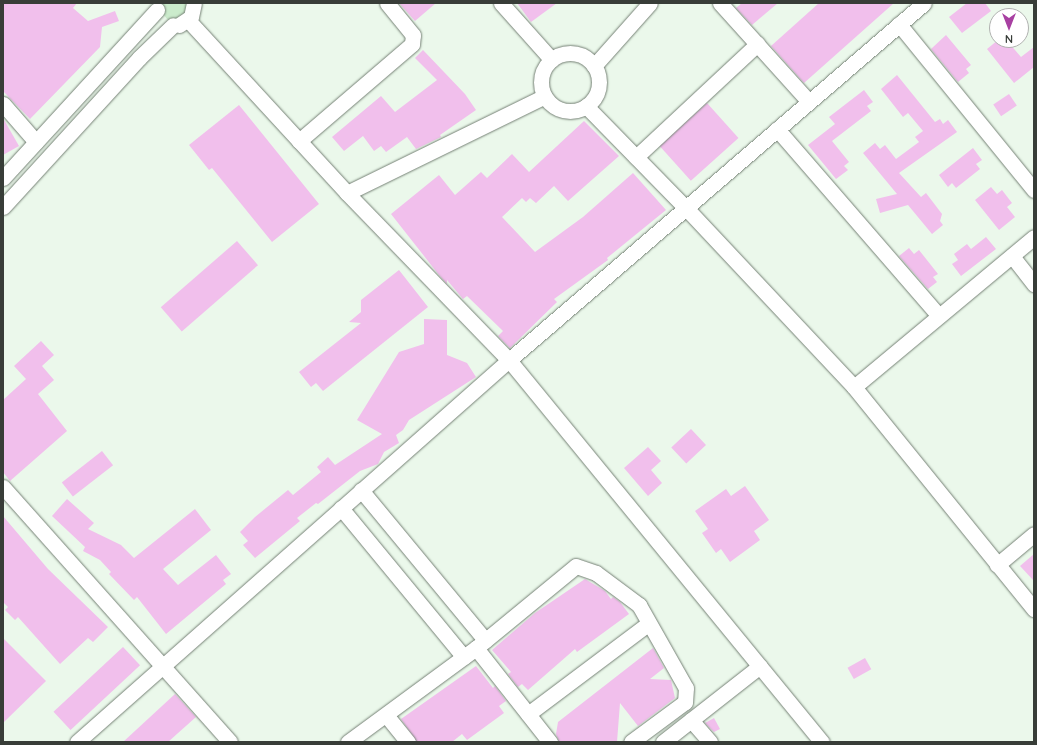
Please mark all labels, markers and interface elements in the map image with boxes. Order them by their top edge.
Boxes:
north arrow [989,8,1029,48]
text: N [1005,32,1013,46]

